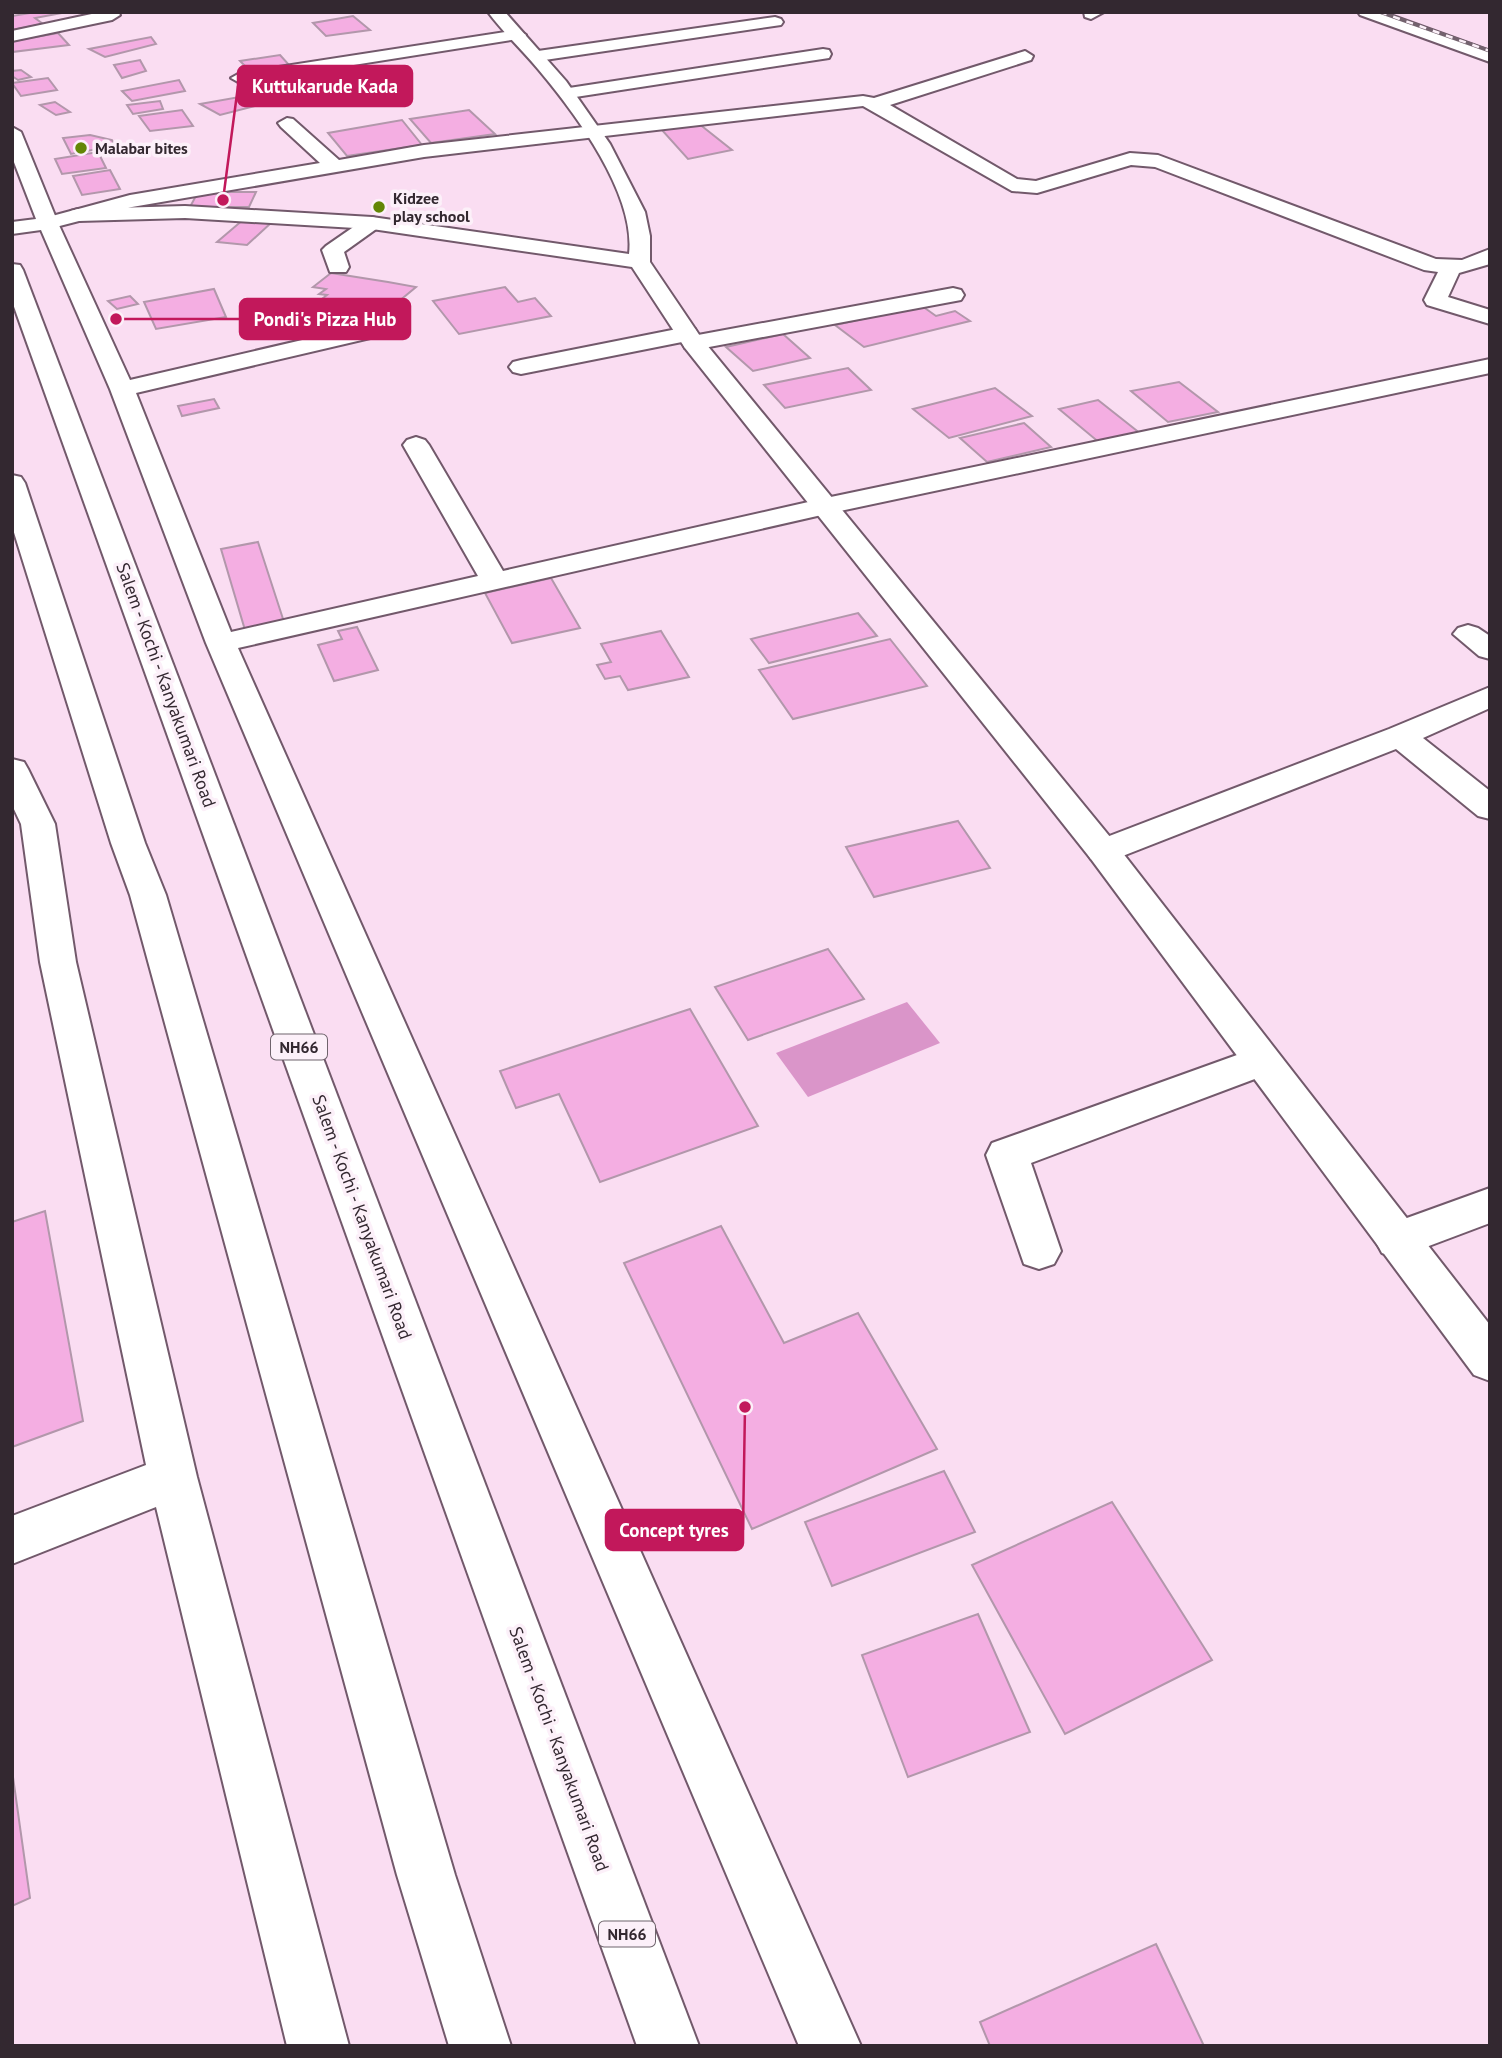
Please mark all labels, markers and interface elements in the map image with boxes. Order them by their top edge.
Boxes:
callout: Kuttukarude Kada [238,66,412,106]
text: Kuttukarude Kada [252,74,398,98]
place label: Malabar bites [95,138,188,158]
marker: Malabar bites [73,140,89,156]
place label: Kidzee play school [393,188,470,226]
marker: Kidzee play school [371,199,387,215]
callout: Pondi's Pizza Hub [240,299,410,339]
text: Pondi's Pizza Hub [254,307,396,331]
street label: Salem - Kochi - Kanyakumari Road [111,559,222,810]
road number: NH66 [271,1035,327,1060]
street label: Salem - Kochi - Kanyakumari Road [307,1091,418,1342]
callout: Concept tyres [606,1510,743,1550]
text: Concept tyres [619,1518,729,1542]
street label: Salem - Kochi - Kanyakumari Road [504,1623,615,1874]
road number: NH66 [599,1922,655,1946]

